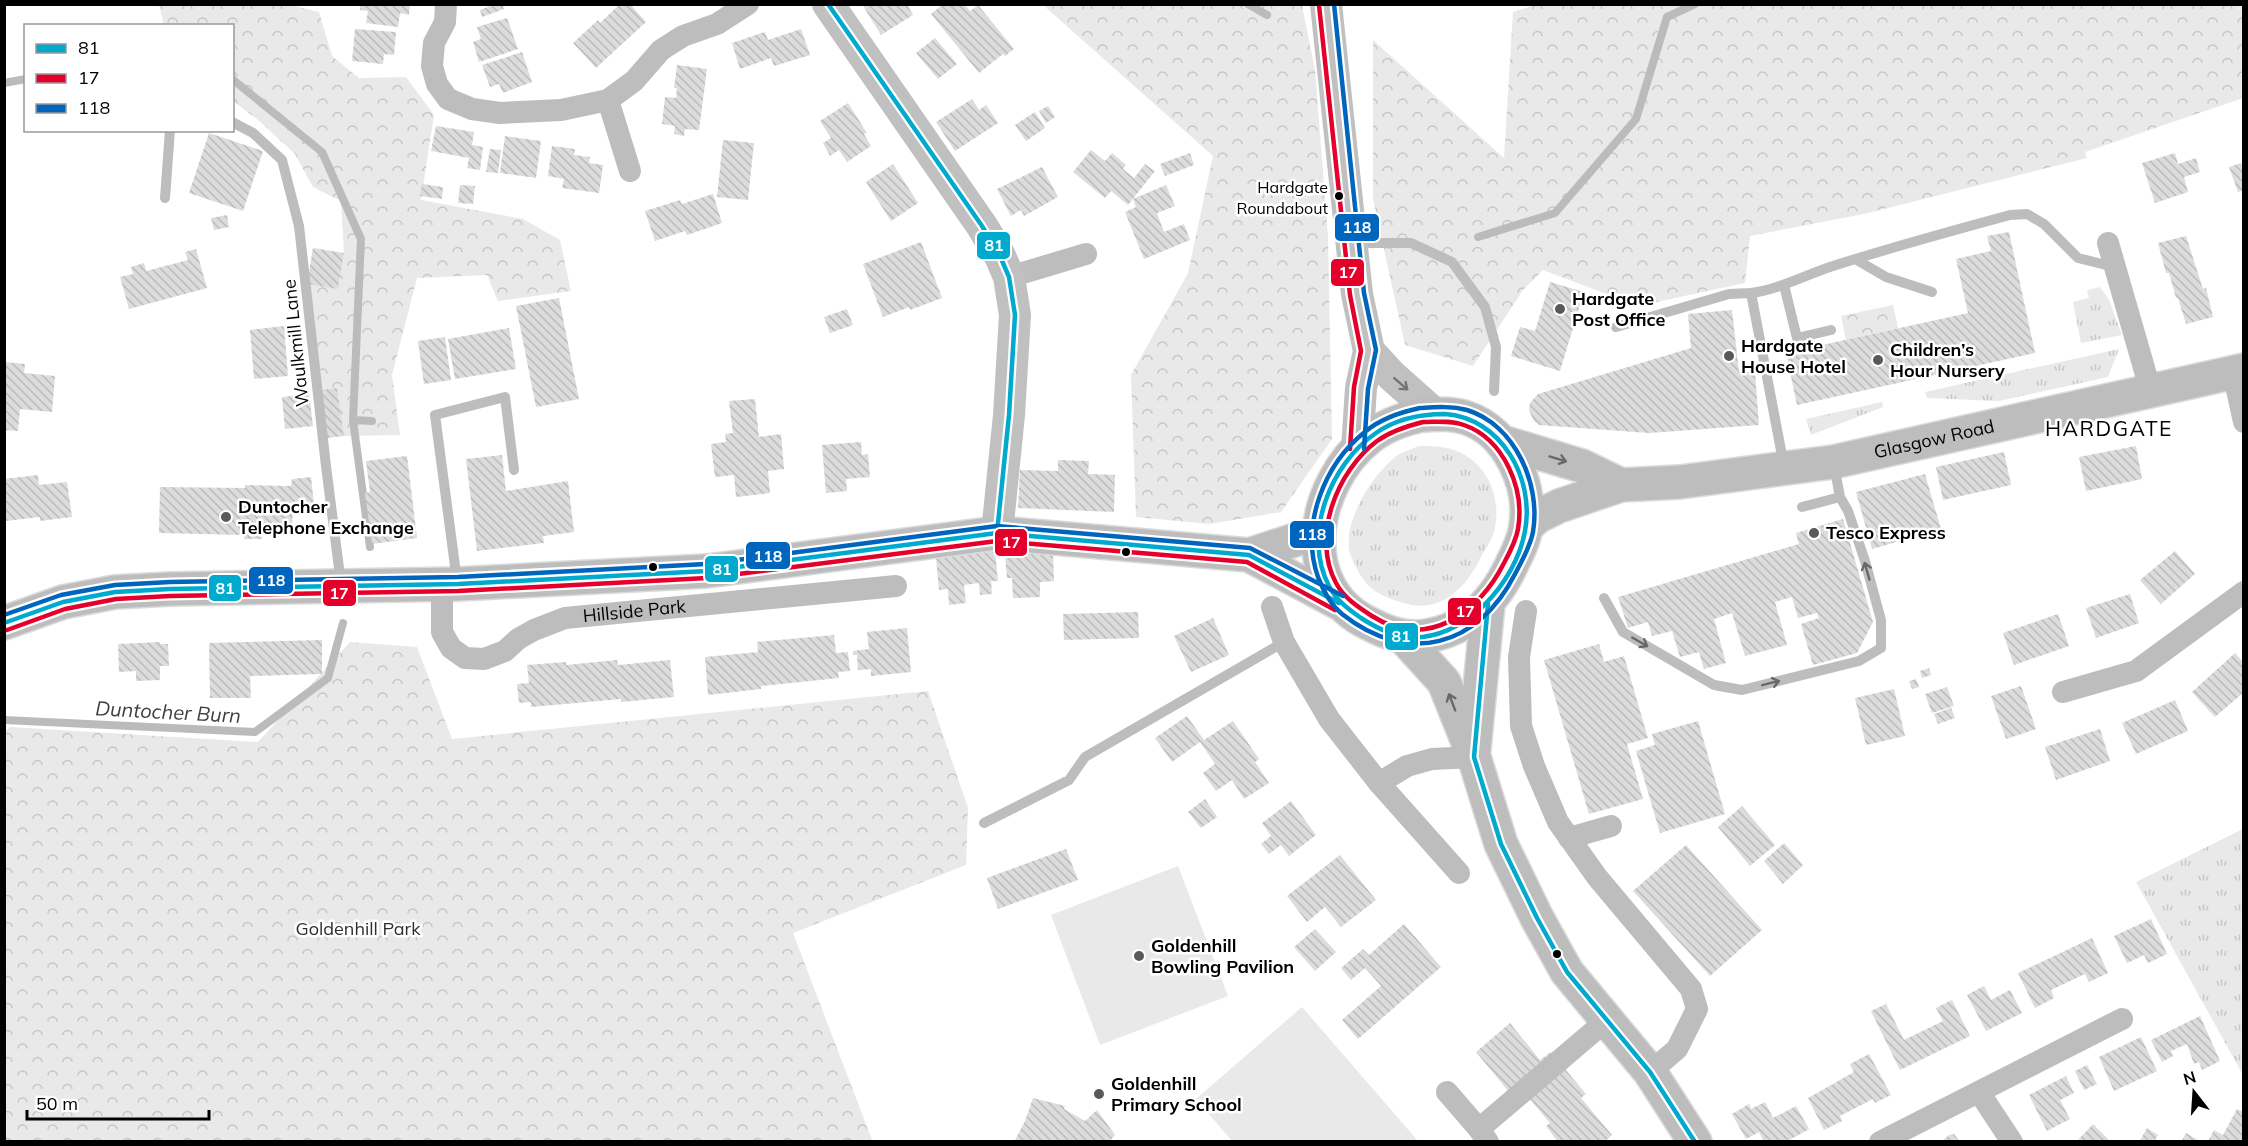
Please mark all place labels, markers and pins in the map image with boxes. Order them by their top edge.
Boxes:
place label: Hardgate Roundabout [1237,177,1328,218]
marker: Hardgate Roundabout [1333,190,1345,202]
place label: Hardgate Post Office [1572,287,1665,331]
marker: Hardgate Post Office [1553,302,1567,316]
place label: Hardgate House Hotel [1741,334,1846,378]
place label: Children’s Hour Nursery [1890,338,2005,382]
marker: Hardgate House Hotel [1722,349,1736,363]
marker: Children’s Hour Nursery [1871,353,1885,367]
place label: Duntocher Telephone Exchange [238,495,414,539]
marker: Duntocher Telephone Exchange [219,510,233,524]
place label: Tesco Express [1826,521,1946,544]
marker: Tesco Express [1807,526,1821,540]
unlabelled marker [1120,546,1132,558]
unlabelled marker [647,561,659,573]
place label: Goldenhill Bowling Pavilion [1151,934,1294,978]
unlabelled marker [1551,948,1563,960]
marker: Goldenhill Bowling Pavilion [1132,949,1146,963]
place label: Goldenhill Primary School [1111,1072,1242,1116]
marker: Goldenhill Primary School [1092,1087,1106,1101]

